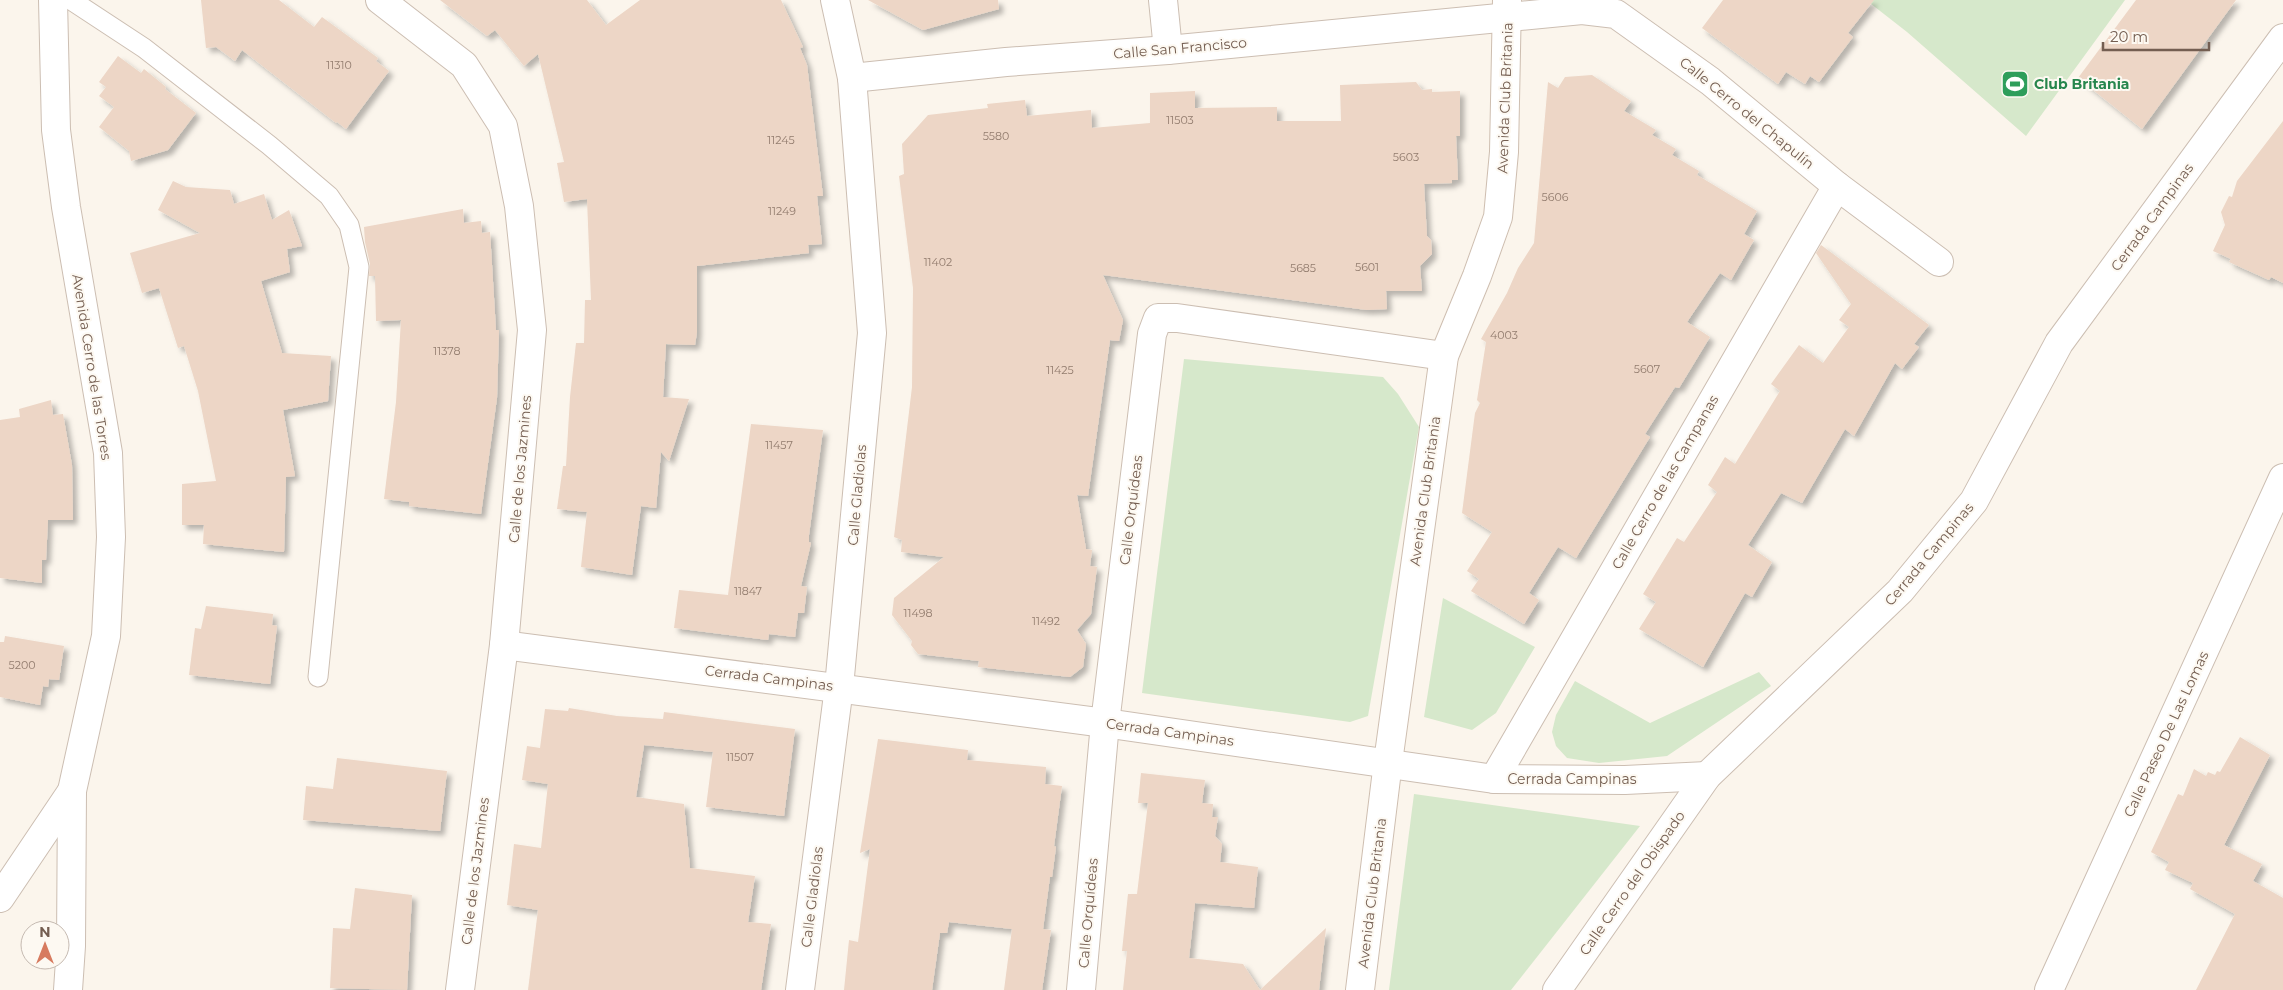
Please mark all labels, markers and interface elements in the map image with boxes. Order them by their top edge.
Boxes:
scale bar [2103,20,2209,52]
street label: Avenida Club Britania [1493,22,1517,174]
text: 20 m [2110,27,2148,46]
street label: Calle San Francisco [1112,33,1248,63]
street label: Calle Cerro del Chapulín [1676,53,1818,173]
house number: 11310 [326,58,352,72]
sports icon: Club Britania [2000,69,2030,99]
place label: Club Britania [2034,75,2130,93]
house number: 11503 [1166,113,1194,127]
house number: 5580 [983,129,1009,143]
house number: 11245 [767,133,795,147]
house number: 5603 [1393,150,1419,164]
street label: Cerrada Campinas [2107,159,2197,274]
house number: 5606 [1542,190,1569,204]
house number: 11249 [768,204,796,218]
house number: 11402 [924,255,952,269]
house number: 5601 [1355,260,1379,274]
house number: 5685 [1290,261,1316,275]
street label: Avenida Cerro de las Torres [68,273,116,461]
house number: 4003 [1490,328,1518,342]
house number: 11378 [433,344,461,358]
house number: 5607 [1634,362,1660,376]
house number: 11425 [1046,363,1074,377]
street label: Calle Cerro de las Campanas [1608,391,1723,572]
street label: Calle de los Jazmines [505,394,535,544]
street label: Avenida Club Britania [1406,415,1444,567]
house number: 11457 [765,438,793,452]
street label: Calle Gladiolas [844,444,870,546]
street label: Calle Orquídeas [1115,454,1147,566]
street label: Cerrada Campinas [1881,499,1977,609]
house number: 11847 [734,584,762,598]
house number: 11498 [904,606,932,620]
house number: 11492 [1032,614,1060,628]
street label: Calle Paseo De Las Lomas [2120,648,2213,820]
house number: 5200 [9,658,35,672]
street label: Cerrada Campinas [704,661,834,695]
street label: Cerrada Campinas [1105,714,1235,750]
house number: 11507 [726,750,754,764]
street label: Cerrada Campinas [1507,770,1637,788]
street label: Calle de los Jazmines [457,796,493,946]
street label: Calle Cerro del Obispado [1575,807,1689,959]
street label: Avenida Club Britania [1354,817,1390,969]
street label: Calle Gladiolas [797,845,827,948]
street label: Calle Orquídeas [1074,857,1102,969]
north arrow [20,920,70,970]
text: N [39,923,51,941]

